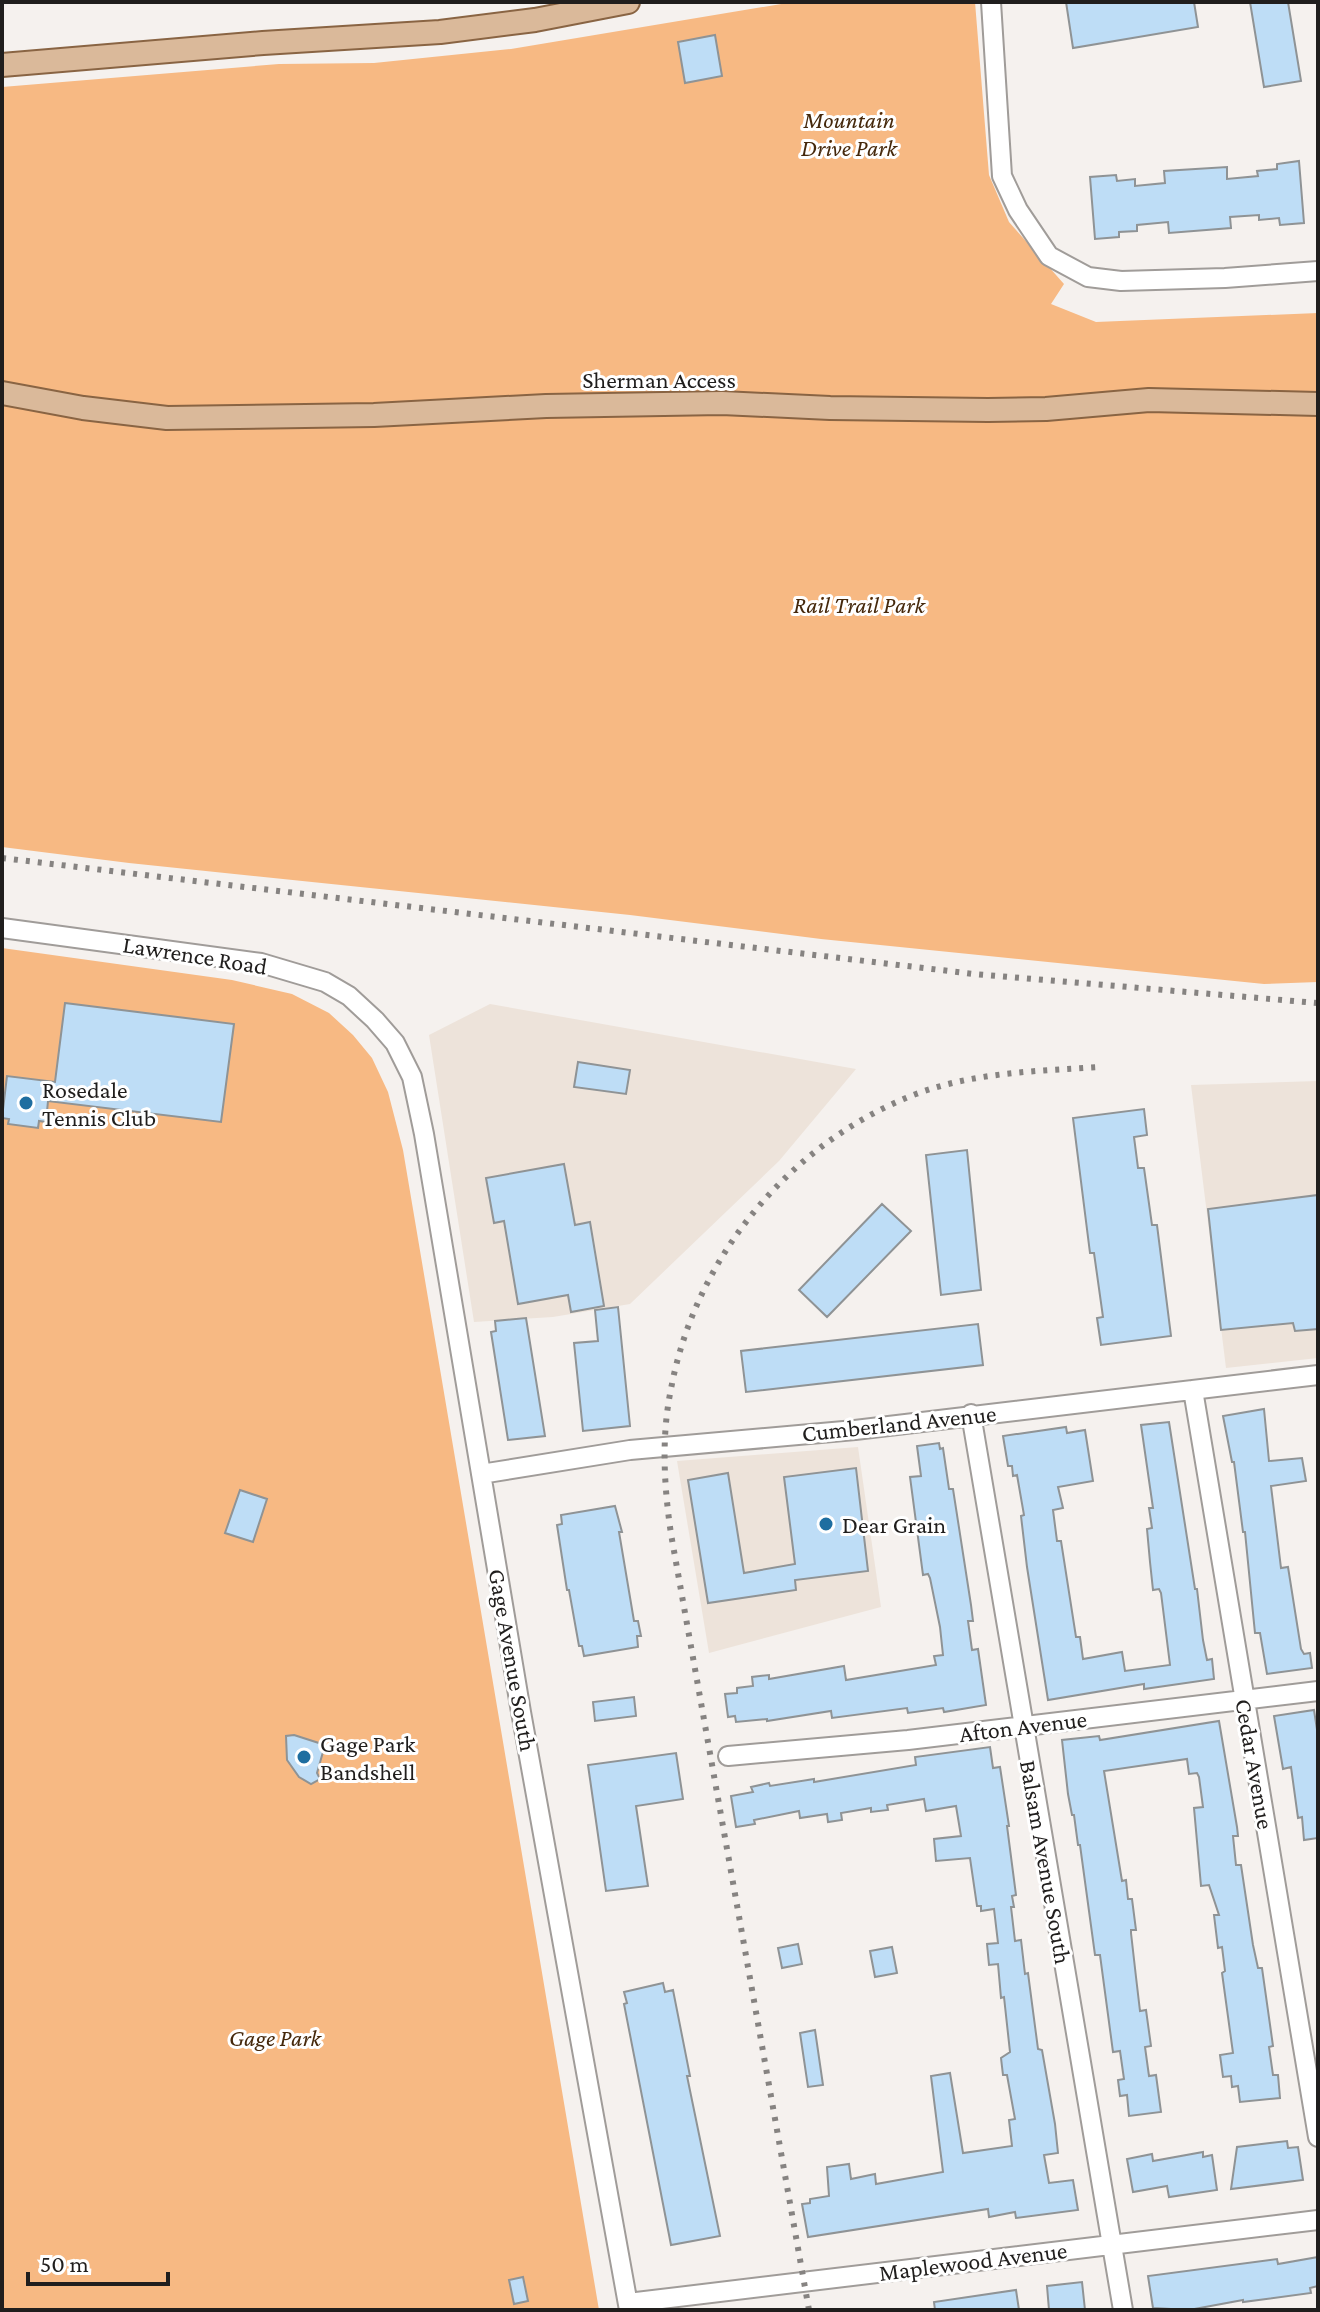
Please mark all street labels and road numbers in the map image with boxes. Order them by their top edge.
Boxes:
street label: Sherman Access [582,366,736,393]
street label: Lawrence Road [121,930,269,980]
street label: Cumberland Avenue [800,1399,998,1447]
street label: Gage Avenue South [484,1567,542,1753]
street label: Cedar Avenue [1230,1697,1280,1831]
street label: Afton Avenue [958,1705,1088,1747]
street label: Balsam Avenue South [1015,1758,1077,1966]
street label: Maplewood Avenue [877,2236,1069,2286]

